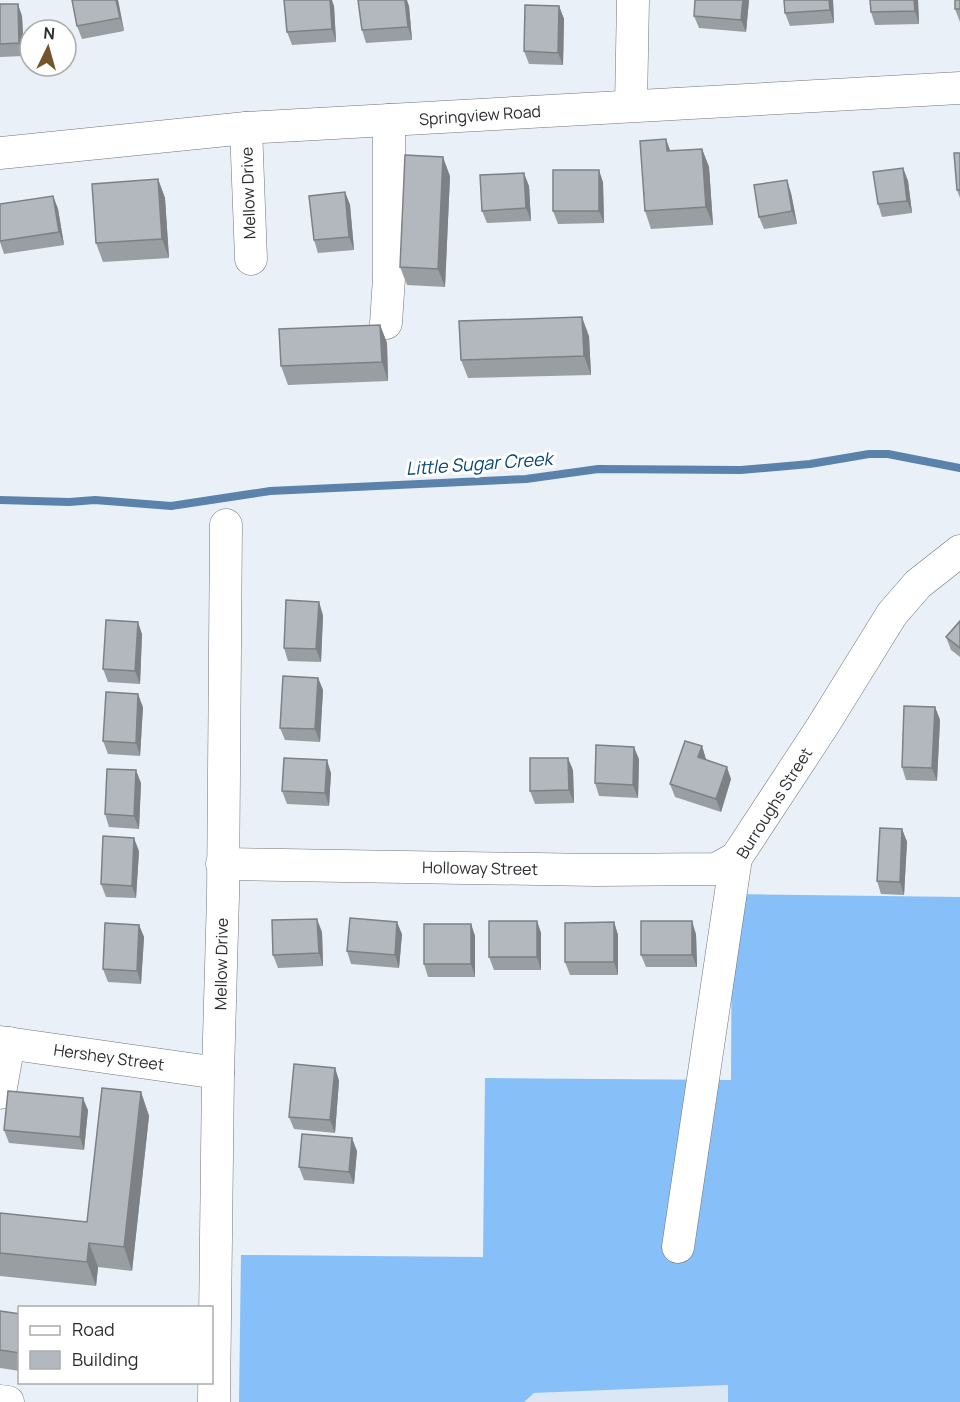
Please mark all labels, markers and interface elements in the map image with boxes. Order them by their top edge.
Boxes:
north arrow [18,18,78,78]
text: N [43,22,56,45]
street label: Springview Road [418,100,542,130]
street label: Mellow Drive [235,146,261,240]
water label: Little Sugar Creek [405,446,556,480]
street label: Burroughs Street [731,743,817,863]
street label: Holloway Street [422,856,538,880]
street label: Mellow Drive [209,918,233,1010]
street label: Hershey Street [52,1038,166,1076]
legend [18,1306,213,1384]
text: Road [72,1317,115,1341]
text: Building [72,1347,138,1371]

